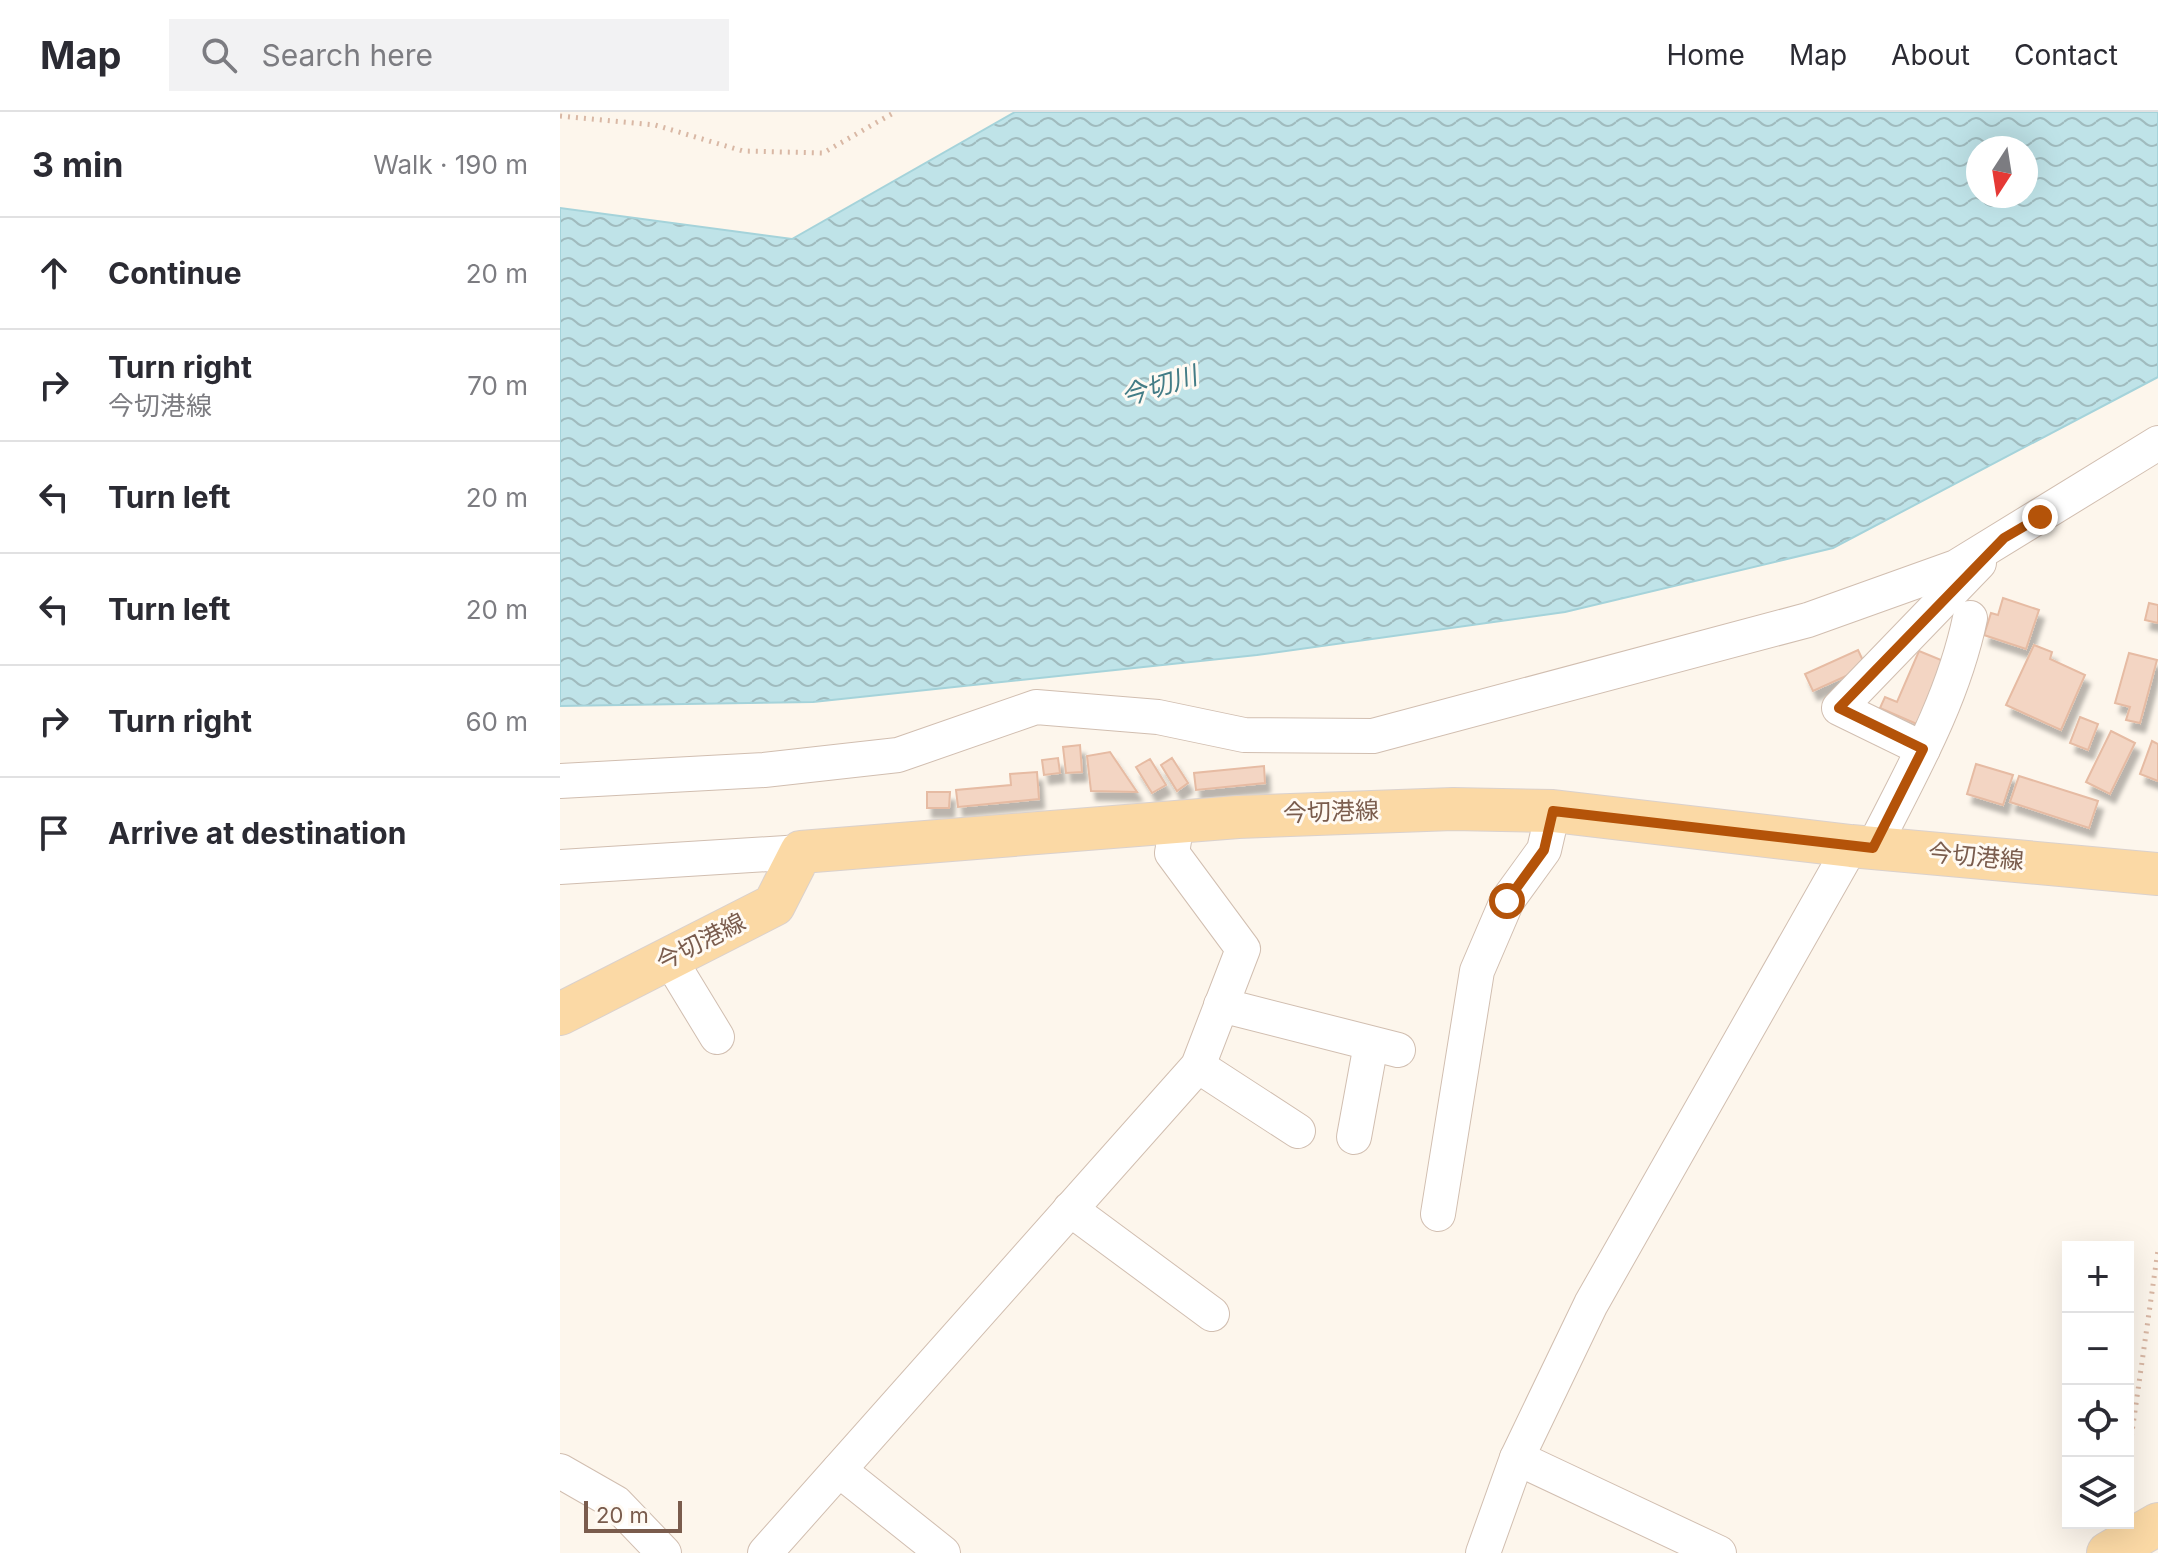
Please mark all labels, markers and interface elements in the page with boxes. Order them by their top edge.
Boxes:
search box [169,19,729,91]
text: Map [40,32,121,78]
icon: search [197,33,241,77]
text: Search here [261,37,433,73]
text: Home [1666,38,1745,72]
text: Map [1789,38,1847,72]
text: About [1891,38,1970,72]
text: Contact [2014,38,2118,72]
north arrow [1966,136,2038,208]
text: 3 min [32,144,123,185]
text: Walk · 190 m [373,149,528,180]
icon: ahead [32,251,76,295]
text: Continue [108,255,242,291]
text: 20 m [466,258,528,289]
text: Turn right [108,349,252,385]
water label: 今切川 [1117,358,1204,412]
icon: right [32,363,76,407]
text: 70 m [467,370,528,401]
text: 今切港線 [108,390,212,421]
icon: left [32,475,76,519]
text: Turn left [108,479,230,515]
text: 20 m [466,482,528,513]
route end [2022,499,2058,535]
icon: left [32,587,76,631]
text: Turn left [108,591,230,627]
text: 20 m [466,594,528,625]
icon: right [32,699,76,743]
text: Turn right [108,703,252,739]
text: 60 m [465,706,528,737]
street label: 今切港線 [1283,795,1379,828]
icon: arrive [32,811,76,855]
text: Arrive at destination [108,815,406,851]
street label: 今切港線 [1927,838,2025,875]
route start [1489,883,1525,919]
street label: 今切港線 [651,907,750,976]
map controls [2062,1241,2134,1529]
button: + [2062,1241,2134,1313]
button: − [2062,1313,2134,1385]
button: locate [2062,1385,2134,1457]
button: layers [2062,1457,2134,1529]
scale bar [584,1497,682,1533]
text: 20 m [596,1502,649,1528]

